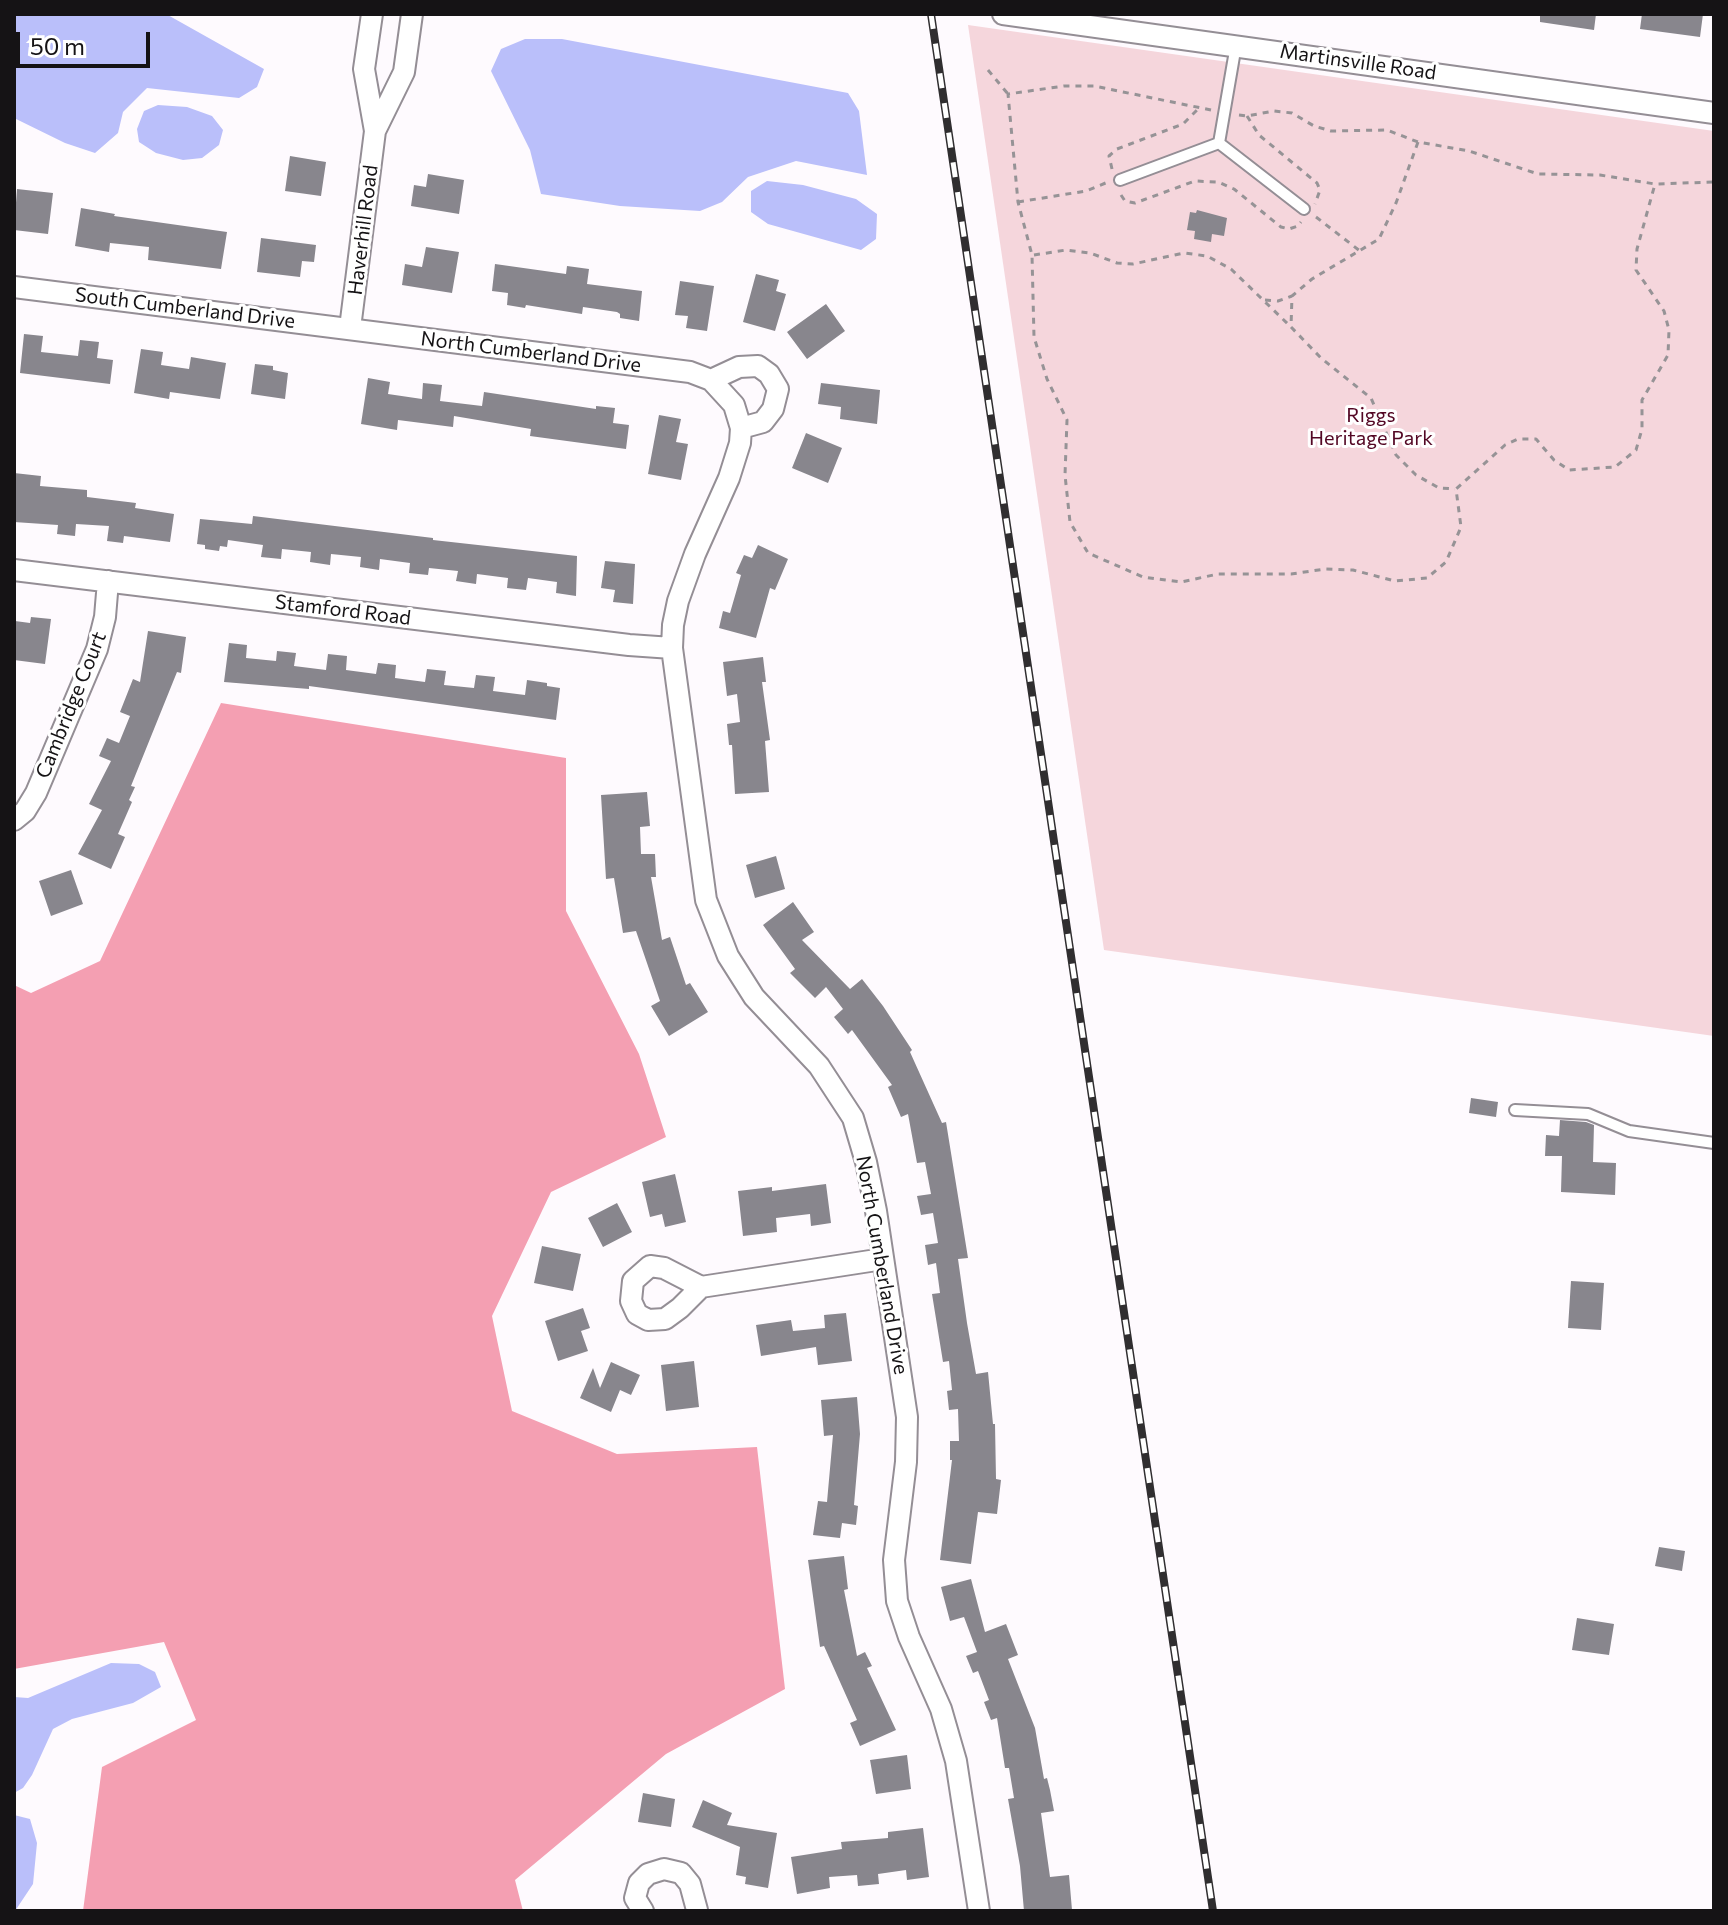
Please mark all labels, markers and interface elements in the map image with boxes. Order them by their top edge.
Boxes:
scale bar [20,16,154,66]
text: 50 m [30,31,85,60]
street label: Martinsville Road [1278,39,1438,85]
street label: Haverhill Road [343,164,383,296]
street label: South Cumberland Drive [74,283,296,333]
street label: North Cumberland Drive [419,327,643,377]
park label: Riggs Heritage Park [1309,403,1433,450]
street label: Stamford Road [274,590,412,630]
street label: Cambridge Court [31,628,111,782]
street label: North Cumberland Drive [851,1154,913,1376]

